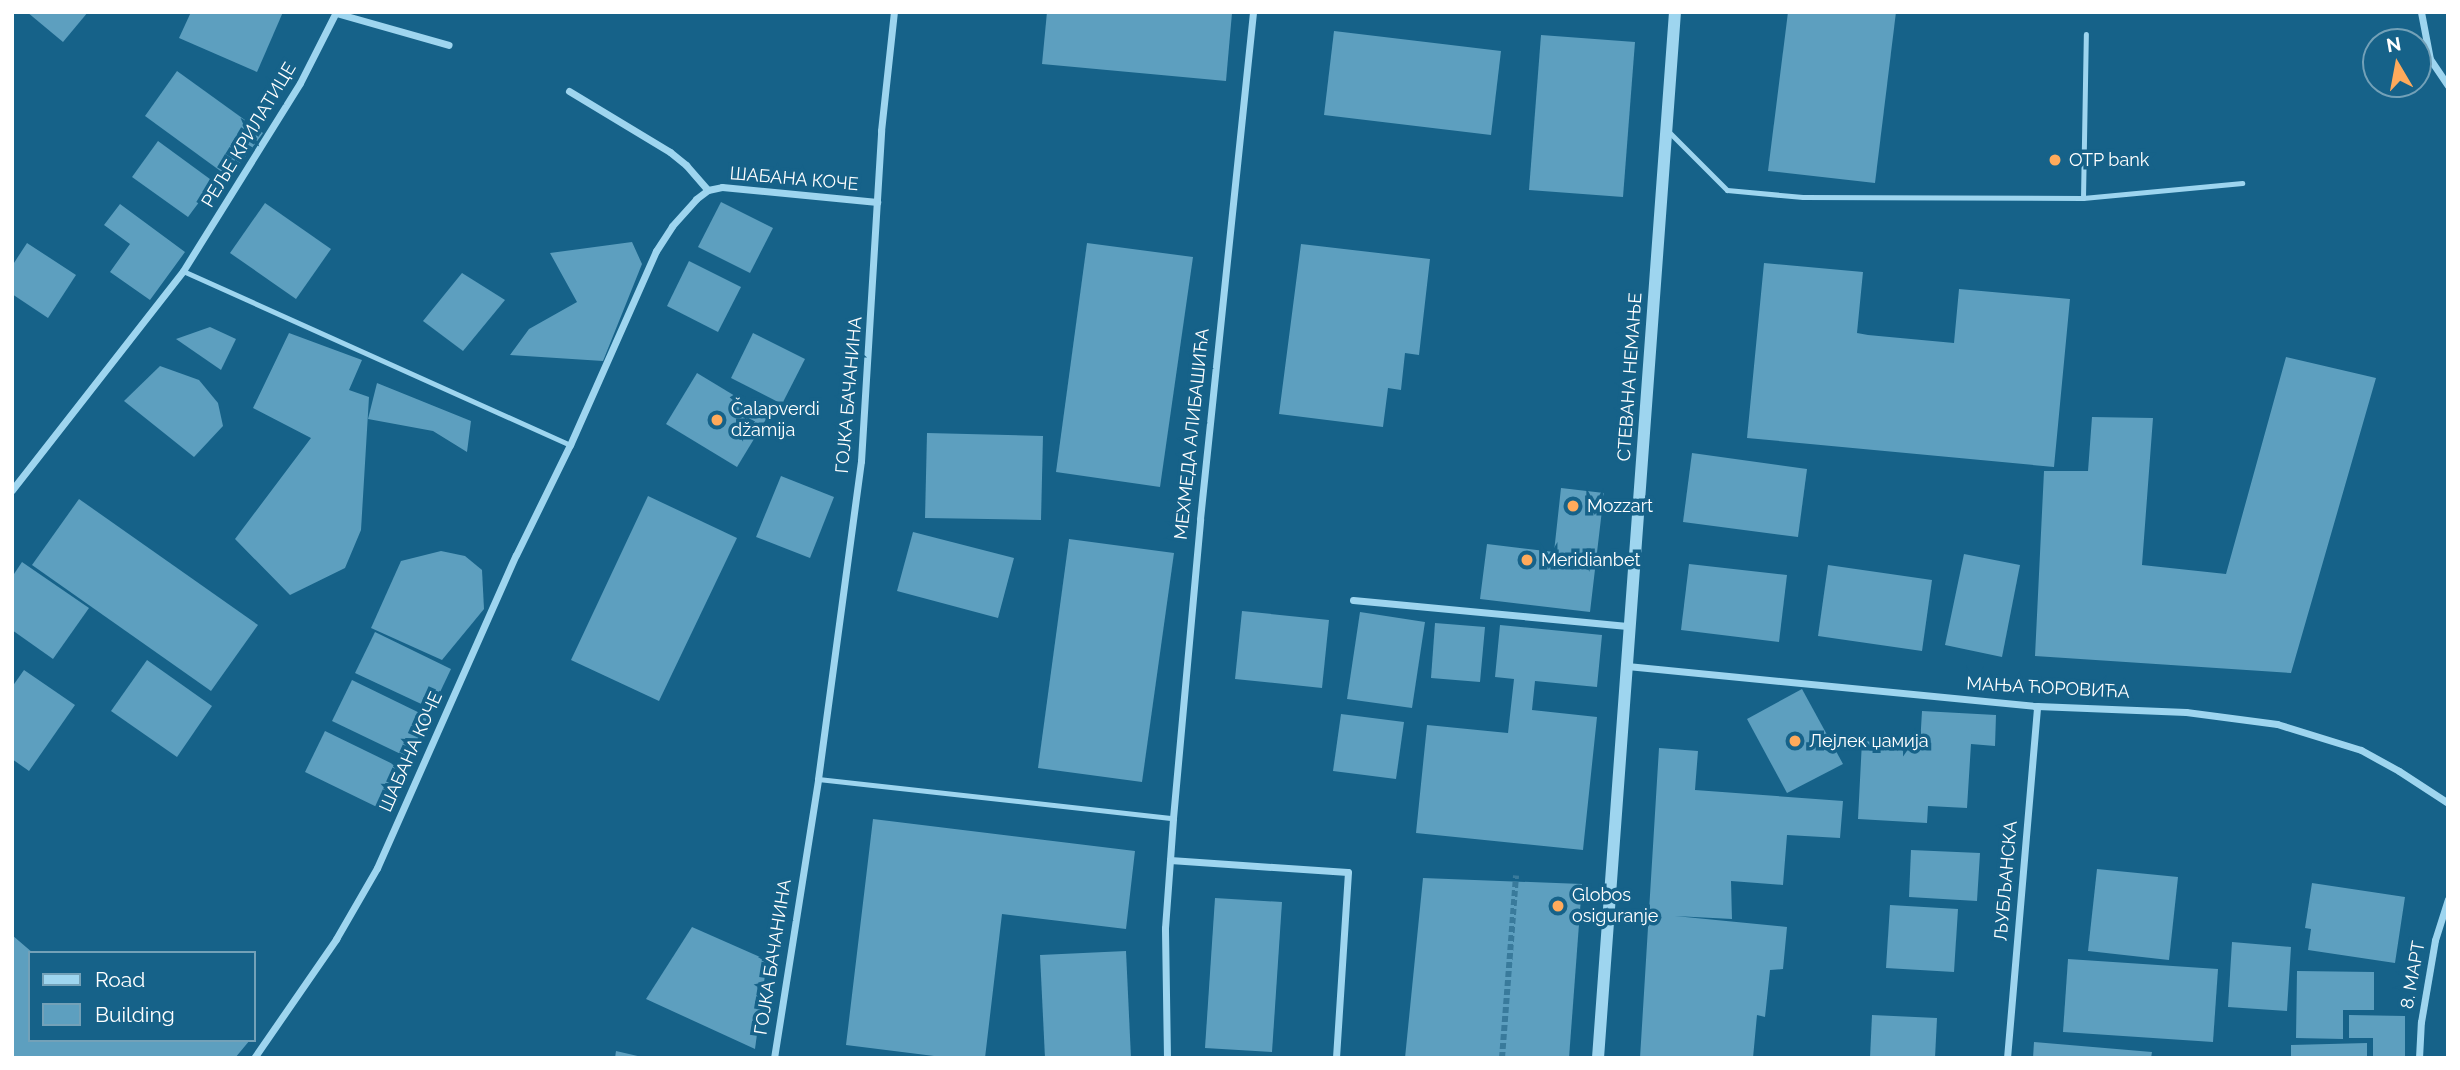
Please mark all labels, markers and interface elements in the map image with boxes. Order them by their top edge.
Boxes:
north arrow [2362,28,2432,98]
text: N [2385,32,2403,56]
street label: РЕЉЕ КРИЛАТИЦЕ [197,59,301,211]
place label: OTP bank [2069,149,2150,171]
marker: OTP bank [2047,152,2063,168]
street label: ШАБАНА КОЧЕ [728,163,860,195]
street label: СТЕВАНА НЕМАЊЕ [1613,292,1647,462]
street label: ГОЈКА БАЧАНИНА [831,315,867,475]
street label: МЕХМЕДА АЛИБАШИЋА [1170,327,1214,541]
place label: Čalapverdi džamija [731,399,820,442]
marker: Čalapverdi džamija [709,412,725,428]
place label: Mozzart [1587,495,1653,517]
marker: Mozzart [1565,498,1581,514]
place label: Meridianbet [1541,549,1640,571]
marker: Meridianbet [1519,552,1535,568]
street label: МАЊА ЋОРОВИЋА [1965,673,2131,703]
street label: ШАБАНА КОЧЕ [375,688,447,816]
place label: Лејлек џамија [1809,730,1929,752]
marker: Лејлек џамија [1787,733,1803,749]
street label: ЉУБЉАНСКА [1990,820,2022,942]
street label: ГОЈКА БАЧАНИНА [750,877,796,1037]
place label: Globos osiguranje [1572,885,1658,928]
marker: Globos osiguranje [1550,898,1566,914]
street label: 8. МАРТ [2396,939,2430,1011]
legend [28,951,256,1042]
text: Road [95,967,145,992]
text: Building [95,1002,175,1027]

